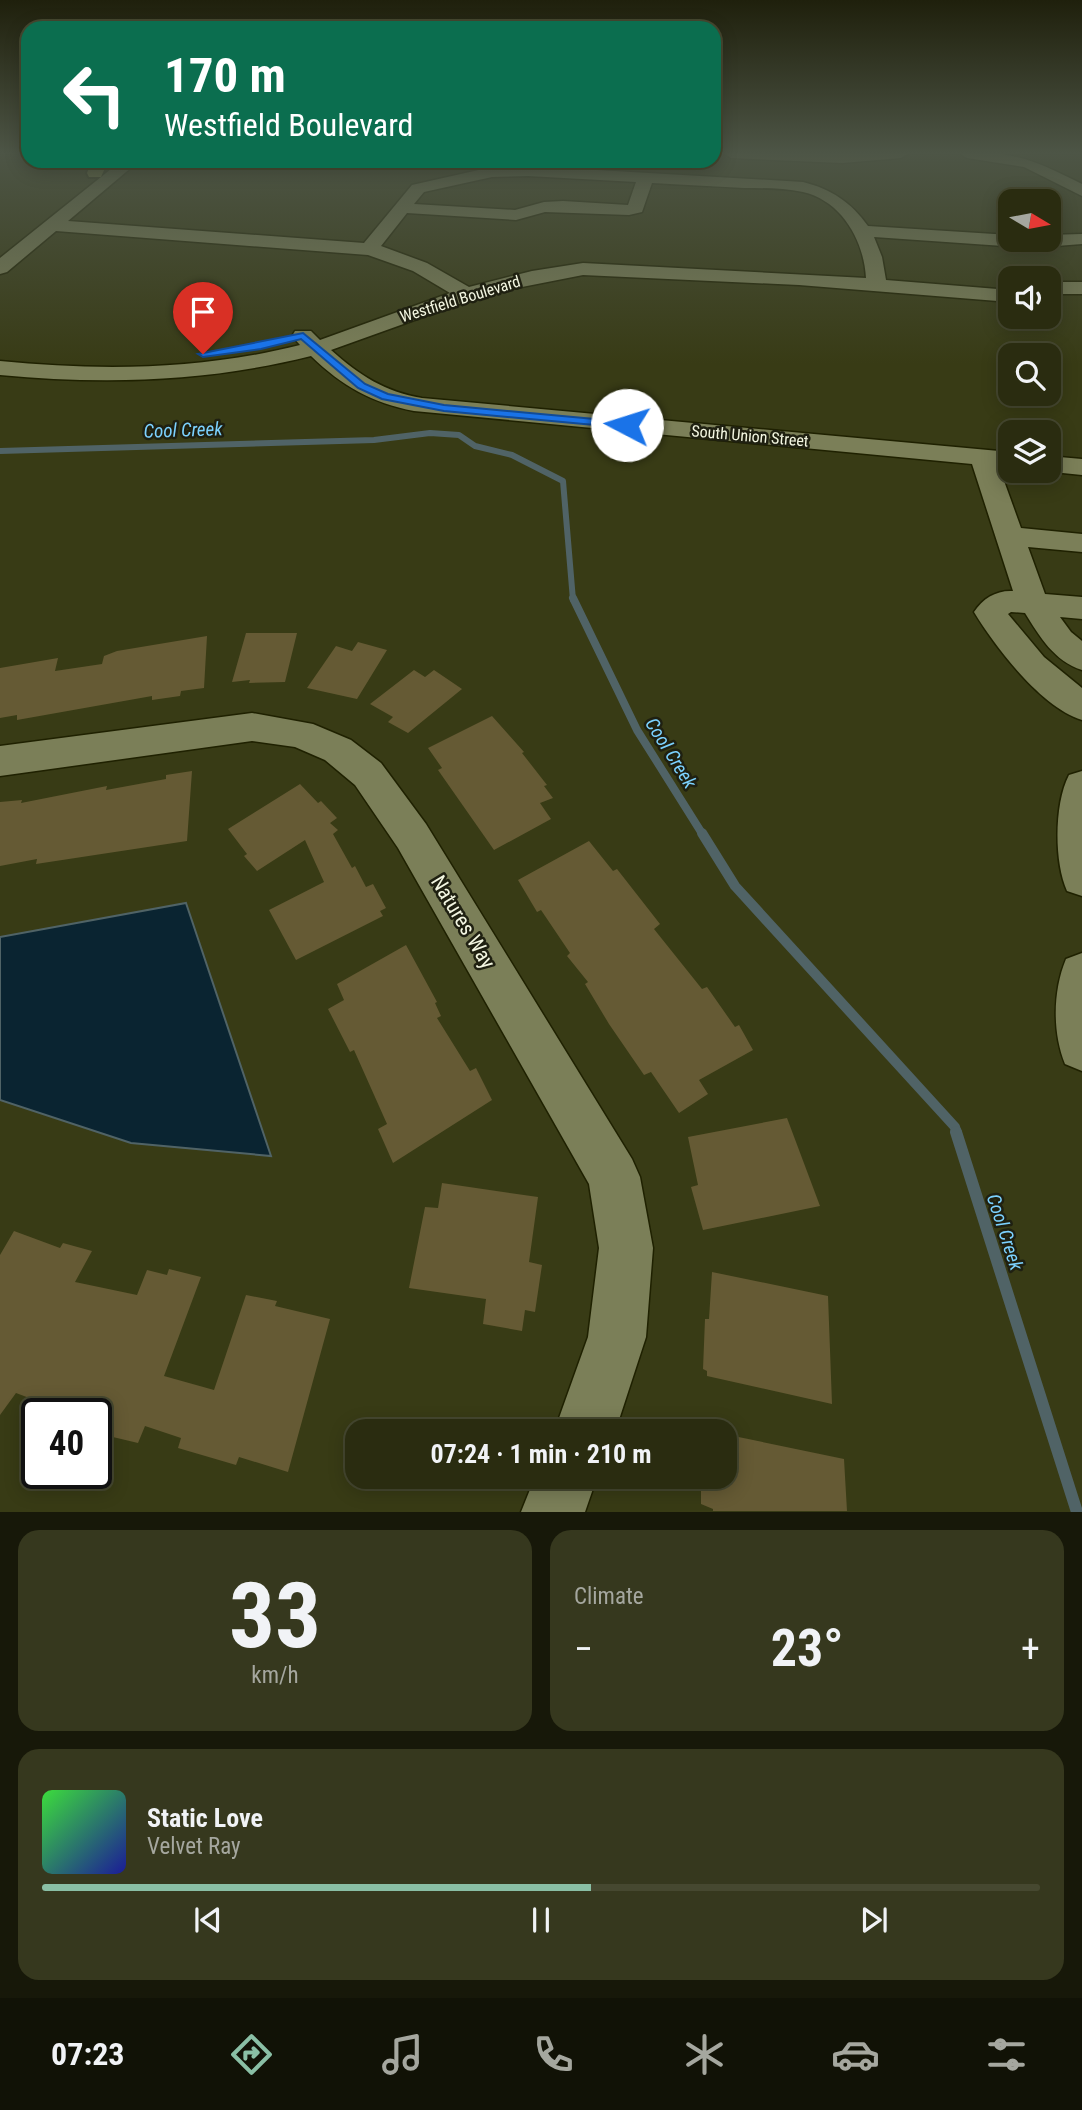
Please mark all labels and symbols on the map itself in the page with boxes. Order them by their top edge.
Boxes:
north arrow [998,189,1060,252]
street label: Westfield Boulevard [398,272,522,326]
pin [173,282,233,354]
position arrow [590,388,664,462]
water label: Cool Creek [143,417,224,443]
street label: South Union Street [691,421,810,451]
water label: Cool Creek [640,713,702,793]
street label: Natures Way [426,871,500,973]
water label: Cool Creek [982,1191,1028,1274]
speed limit sign: 40 [21,1398,112,1489]

